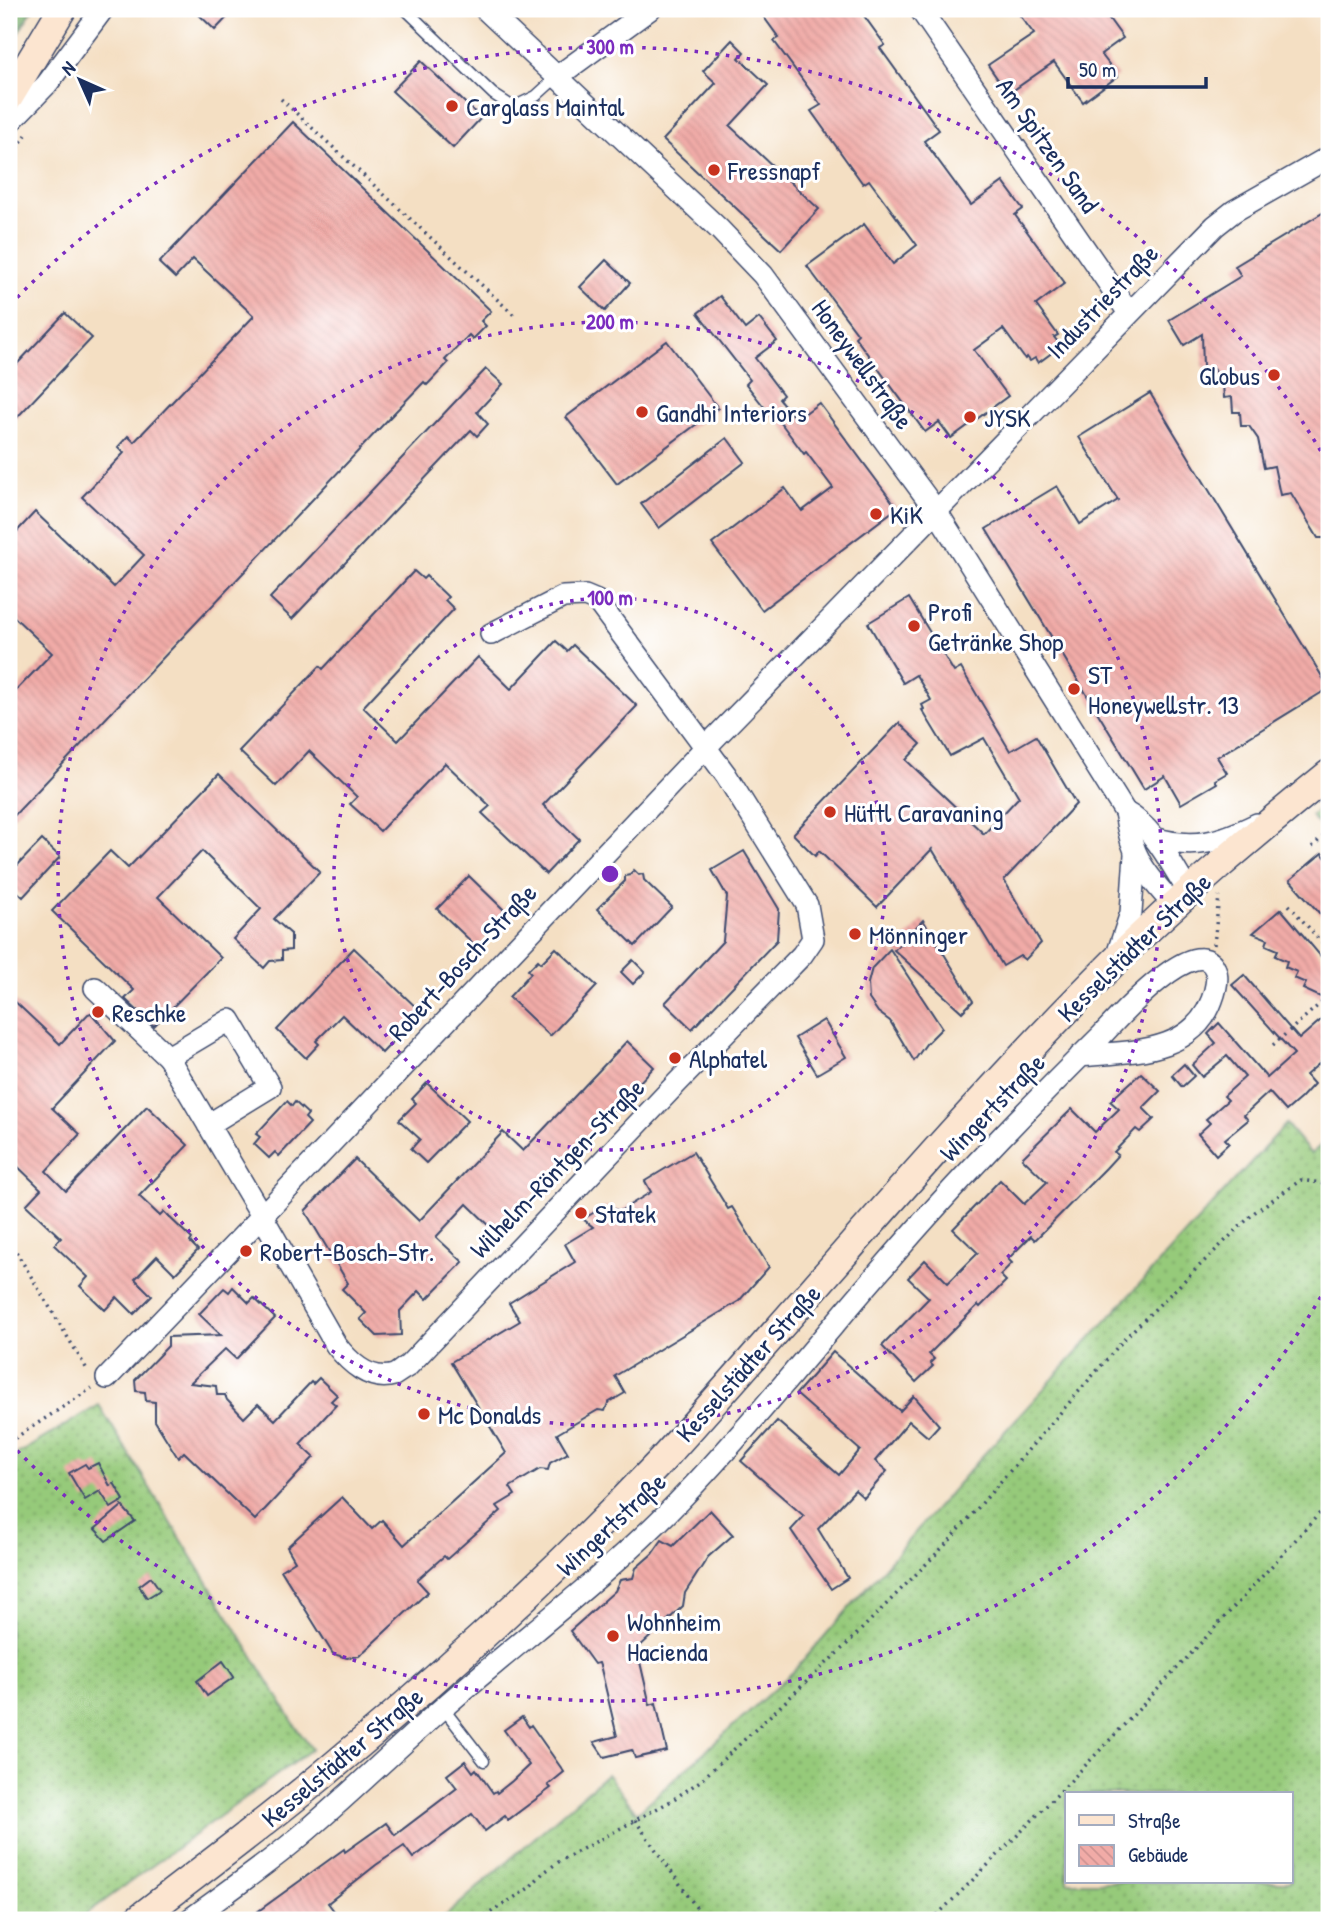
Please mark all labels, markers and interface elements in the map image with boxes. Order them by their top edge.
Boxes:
text: 300 m [586,32,634,61]
north arrow [46,46,116,116]
scale bar [1068,46,1207,90]
text: N [55,55,81,81]
text: 50 m [1079,55,1116,84]
street label: Am Spitzen Sand [989,70,1107,220]
place label: Carglass Maintal [466,89,625,124]
marker: Carglass Maintal [444,98,460,114]
place label: Fressnapf [727,153,821,188]
marker: Fressnapf [706,162,722,178]
street label: Industriestraße [1038,236,1166,366]
street label: Honeywellstraße [804,292,922,436]
text: 200 m [586,307,634,336]
place label: Globus [1199,358,1260,393]
marker: Globus [1266,367,1282,383]
place label: Gandhi Interiors [656,395,807,430]
place label: JYSK [984,400,1031,435]
marker: Gandhi Interiors [634,404,650,420]
marker: JYSK [962,409,978,425]
place label: KiK [890,497,923,532]
marker: KiK [868,506,884,522]
text: 100 m [587,583,633,612]
place label: Profi Getränke Shop [928,594,1063,659]
marker: Profi Getränke Shop [906,618,922,634]
place label: ST Honeywellstr. 13 [1088,657,1239,722]
marker: ST Honeywellstr. 13 [1066,681,1082,697]
place label: Hüttl Caravaning [844,795,1003,830]
marker: Hüttl Caravaning [822,804,838,820]
centre of rings [598,862,622,886]
street label: Kesselstädter Straße [1050,865,1218,1029]
street label: Robert-Bosch-Straße [380,876,544,1048]
place label: Mönninger [869,917,968,952]
marker: Mönninger [847,926,863,942]
place label: Reschke [112,995,186,1030]
marker: Reschke [90,1004,106,1020]
place label: Alphatel [689,1041,767,1076]
street label: Wingertstraße [932,1045,1052,1169]
marker: Alphatel [667,1050,683,1066]
street label: Wilhelm-Röntgen-Straße [462,1070,652,1266]
place label: Statek [595,1196,656,1231]
marker: Statek [573,1205,589,1221]
place label: Robert-Bosch-Str. [260,1234,434,1269]
marker: Robert-Bosch-Str. [238,1243,254,1259]
street label: Kesselstädter Straße [668,1277,828,1449]
place label: Mc Donalds [438,1397,541,1432]
marker: Mc Donalds [416,1406,432,1422]
street label: Wingertstraße [549,1464,673,1584]
place label: Wohnheim Hacienda [627,1604,721,1669]
marker: Wohnheim Hacienda [605,1628,621,1644]
street label: Kesselstädter Straße [254,1679,430,1835]
legend [1065,1792,1292,1884]
text: Straße [1128,1806,1181,1835]
text: Gebäude [1128,1840,1188,1869]

